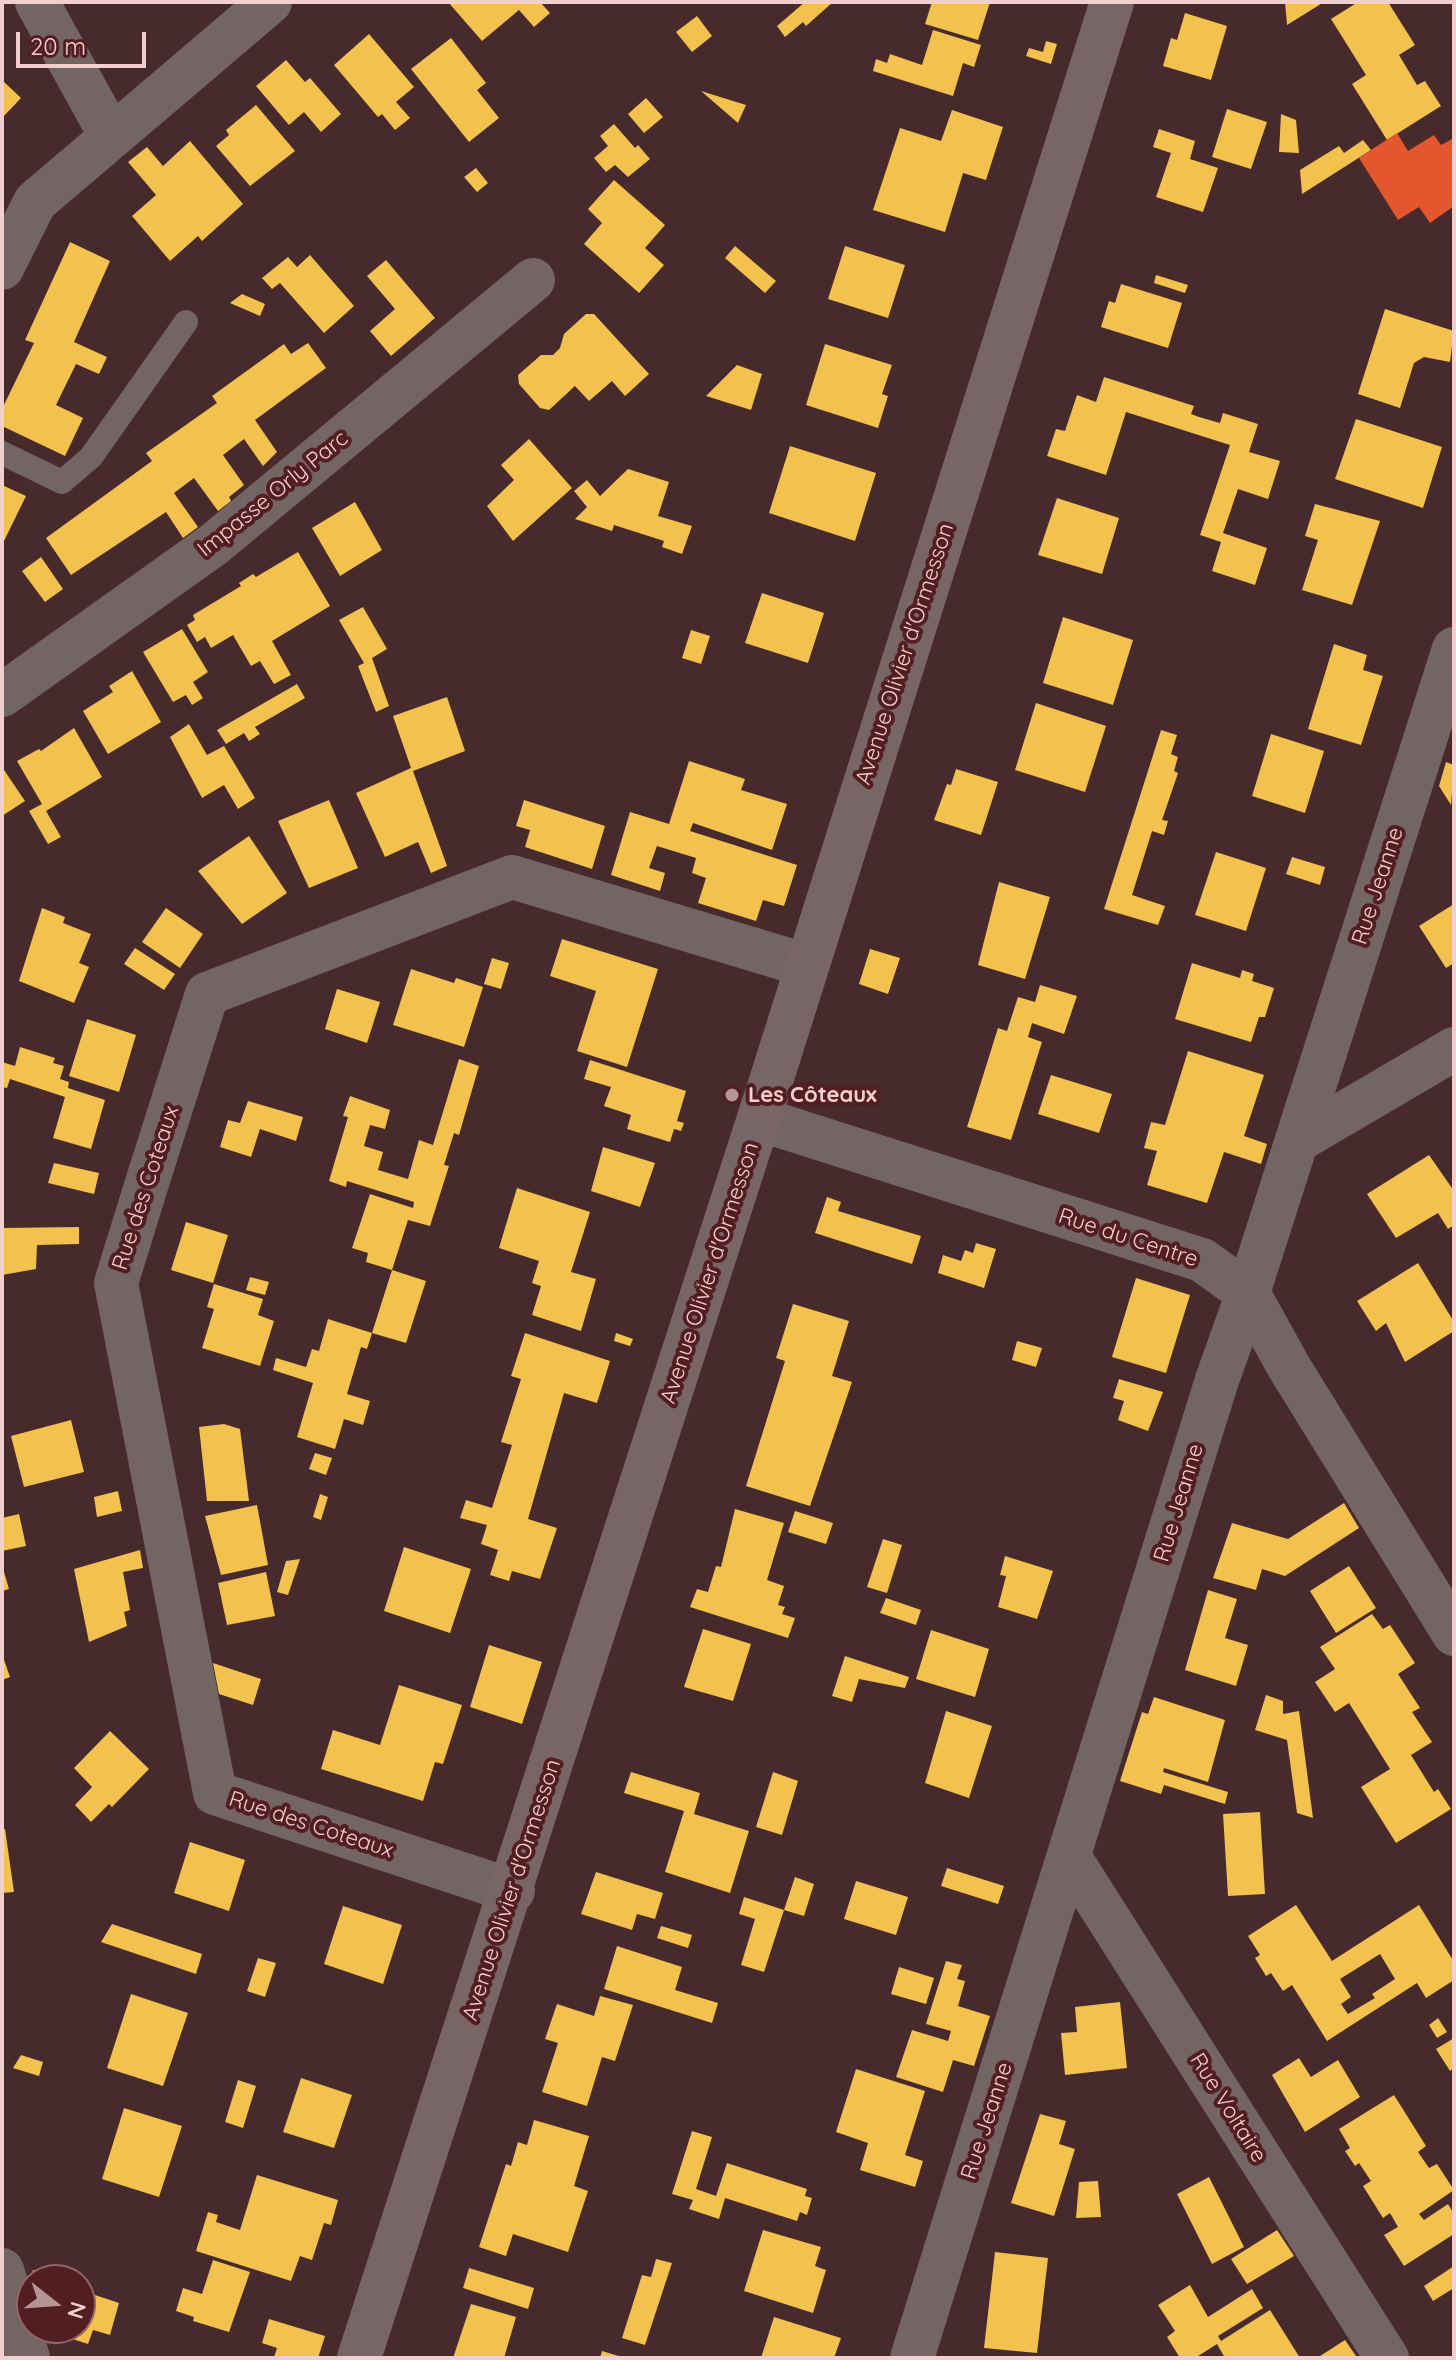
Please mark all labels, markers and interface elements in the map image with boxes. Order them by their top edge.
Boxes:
scale bar [20,16,150,66]
text: 20 m [30,31,86,61]
street label: Impasse Orly Parc [193,425,353,563]
street label: Avenue Olivier d'Ormesson [850,520,960,788]
street label: Rue Jeanne [1347,824,1409,948]
place label: Les Côteaux [748,1082,877,1108]
marker: Les Côteaux [723,1086,741,1104]
street label: Rue des Coteaux [107,1102,185,1274]
street label: Avenue Olivier d'Ormesson [655,1139,765,1407]
street label: Rue du Centre [1055,1203,1201,1273]
street label: Rue Jeanne [1149,1441,1209,1565]
street label: Avenue Olivier d'Ormesson [457,1756,567,2024]
street label: Rue des Coteaux [225,1786,397,1864]
street label: Rue Voltaire [1184,2049,1272,2167]
street label: Rue Jeanne [956,2059,1018,2183]
north arrow [16,2264,96,2344]
text: N [61,2299,93,2322]

